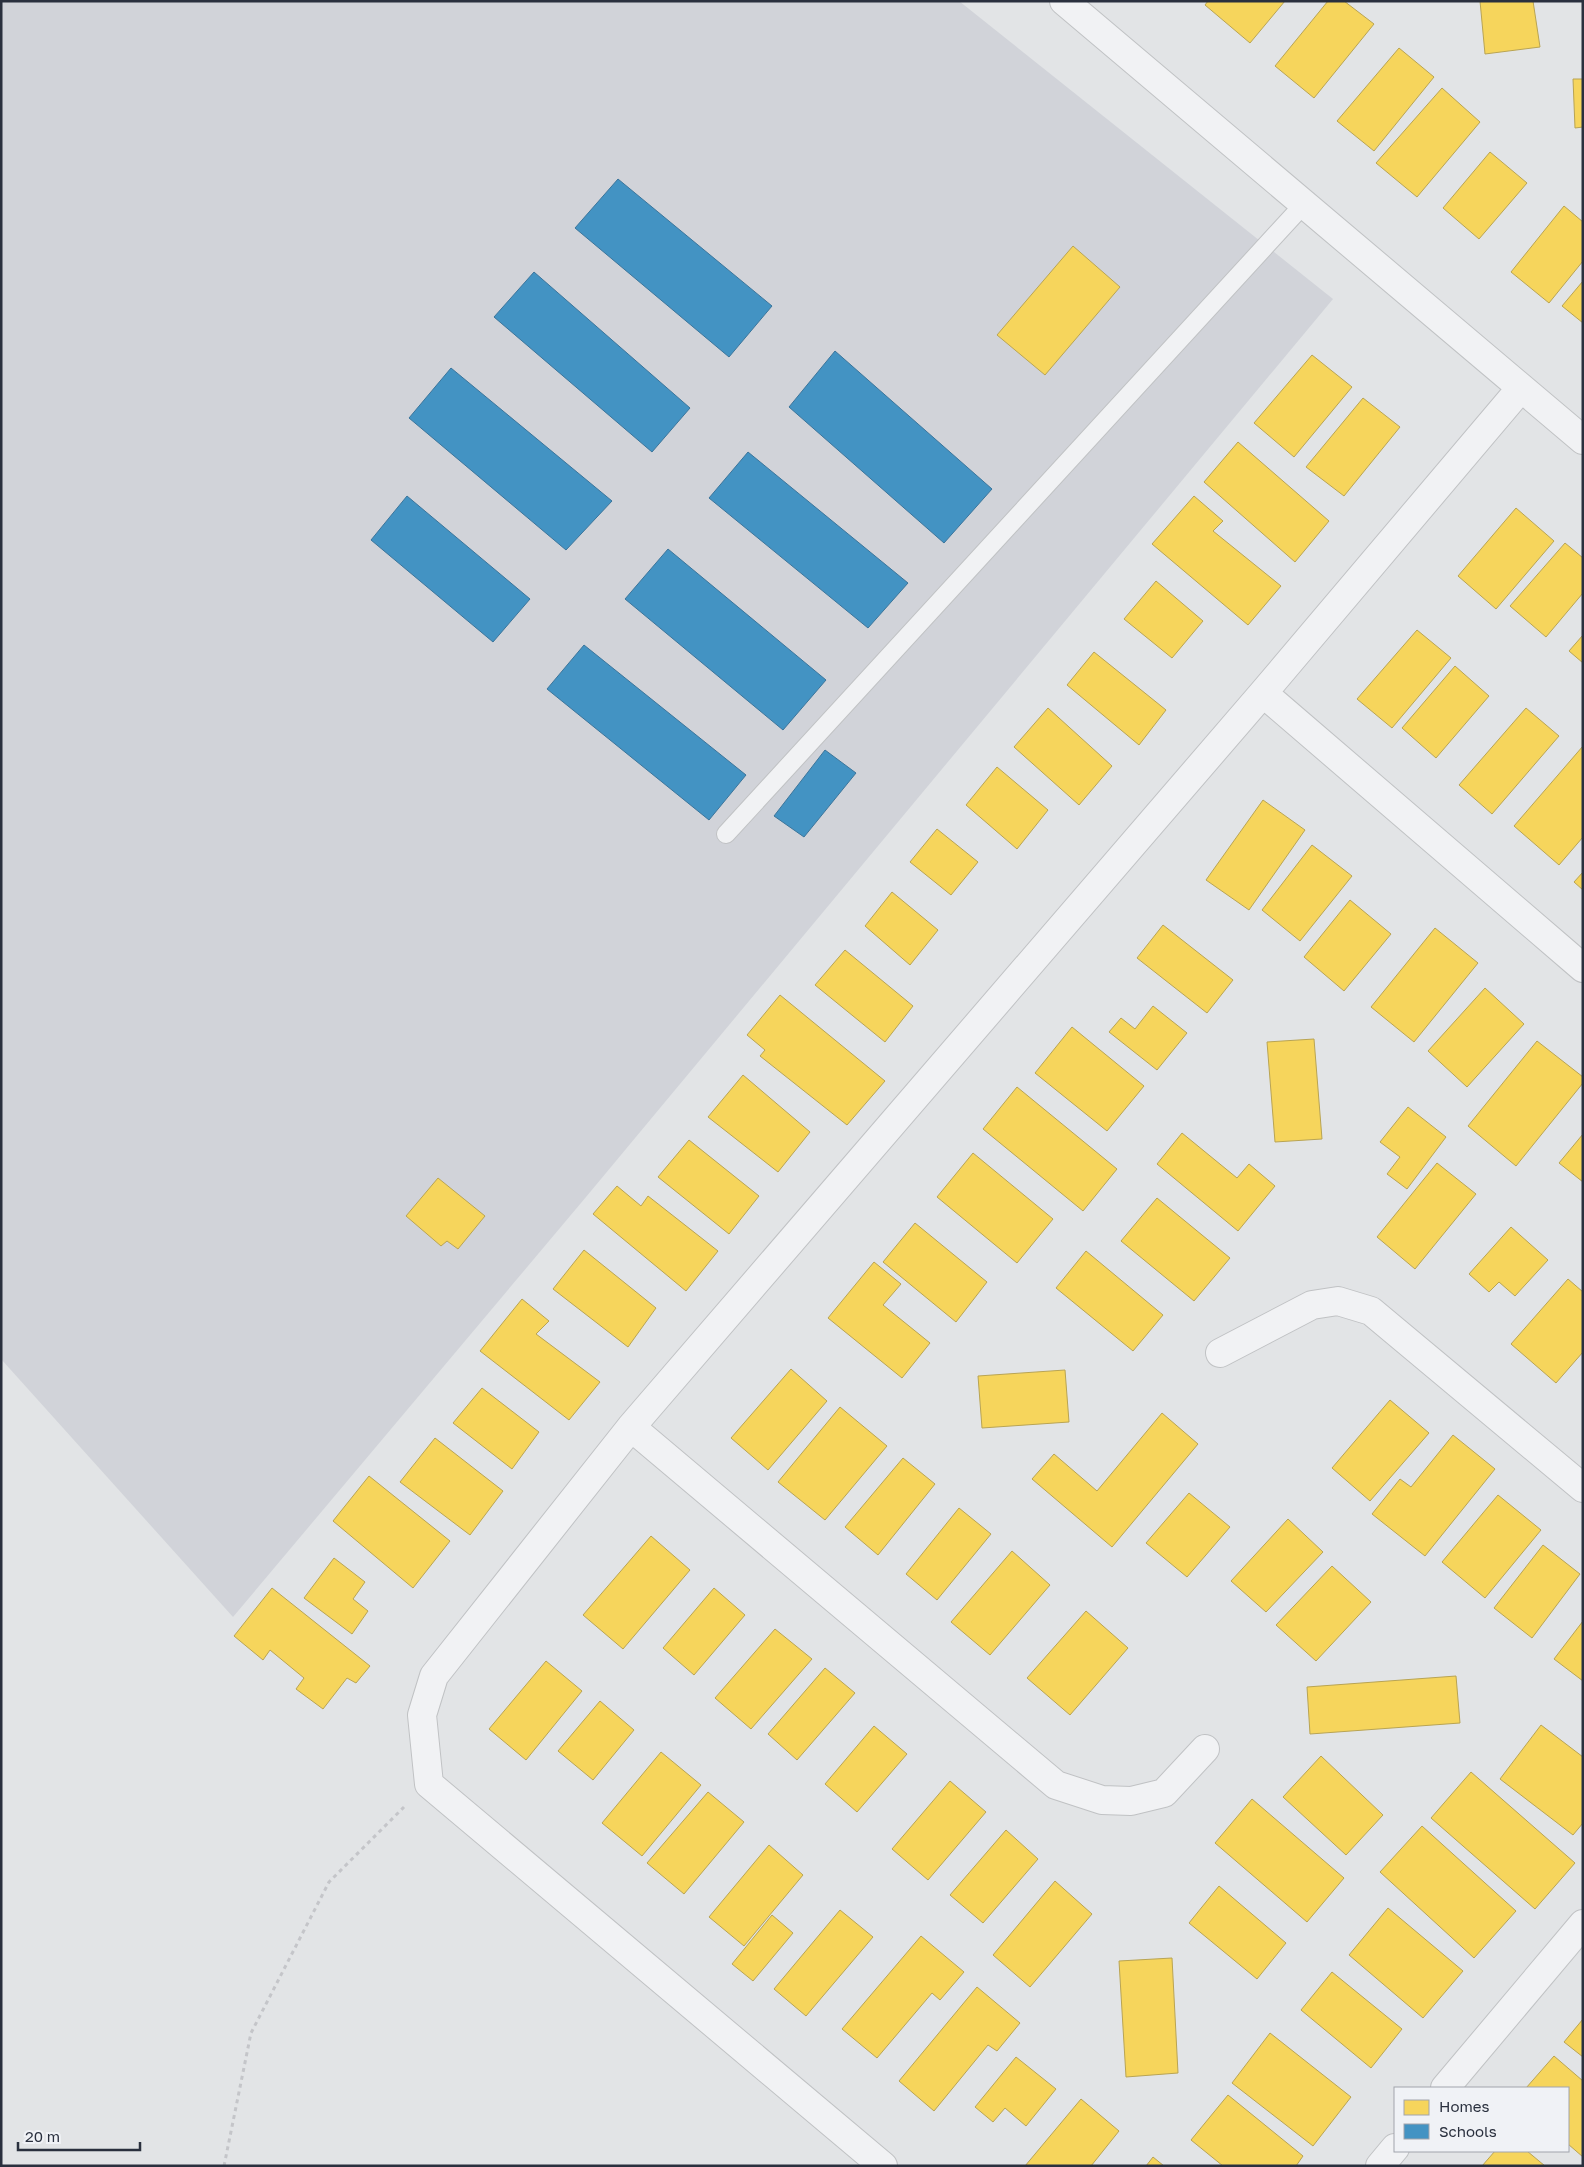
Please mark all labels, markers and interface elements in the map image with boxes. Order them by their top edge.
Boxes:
legend [1394,2087,1569,2152]
text: Homes [1439,2097,1489,2115]
scale bar [18,2120,140,2152]
text: Schools [1439,2122,1497,2140]
text: 20 m [25,2127,60,2145]

